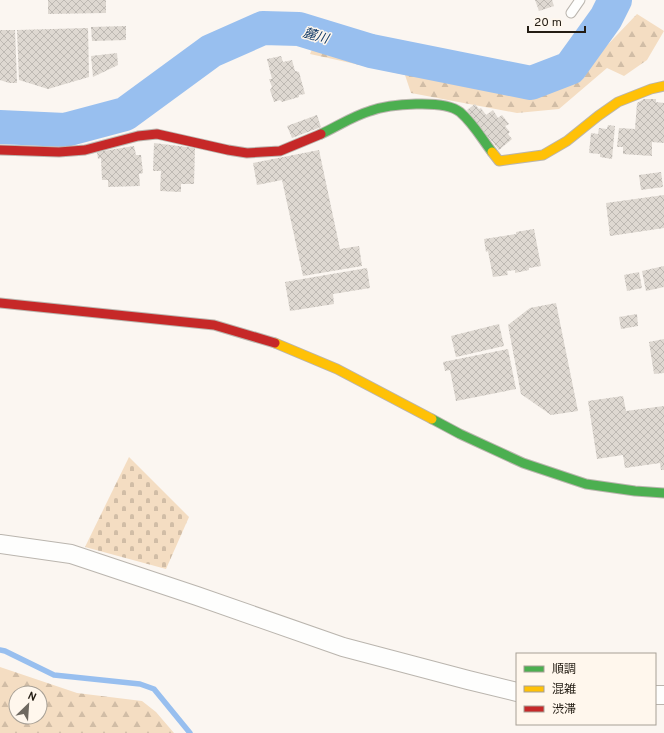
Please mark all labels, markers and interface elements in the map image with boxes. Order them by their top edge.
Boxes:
scale bar [528,8,585,34]
text: 20 m [534,15,562,31]
water label: 麓川 [301,26,332,49]
legend [516,653,656,725]
text: 順調 [552,662,576,678]
text: 混雑 [552,682,576,698]
north arrow [8,685,48,725]
text: N [25,689,38,705]
text: 渋滞 [552,702,576,718]

